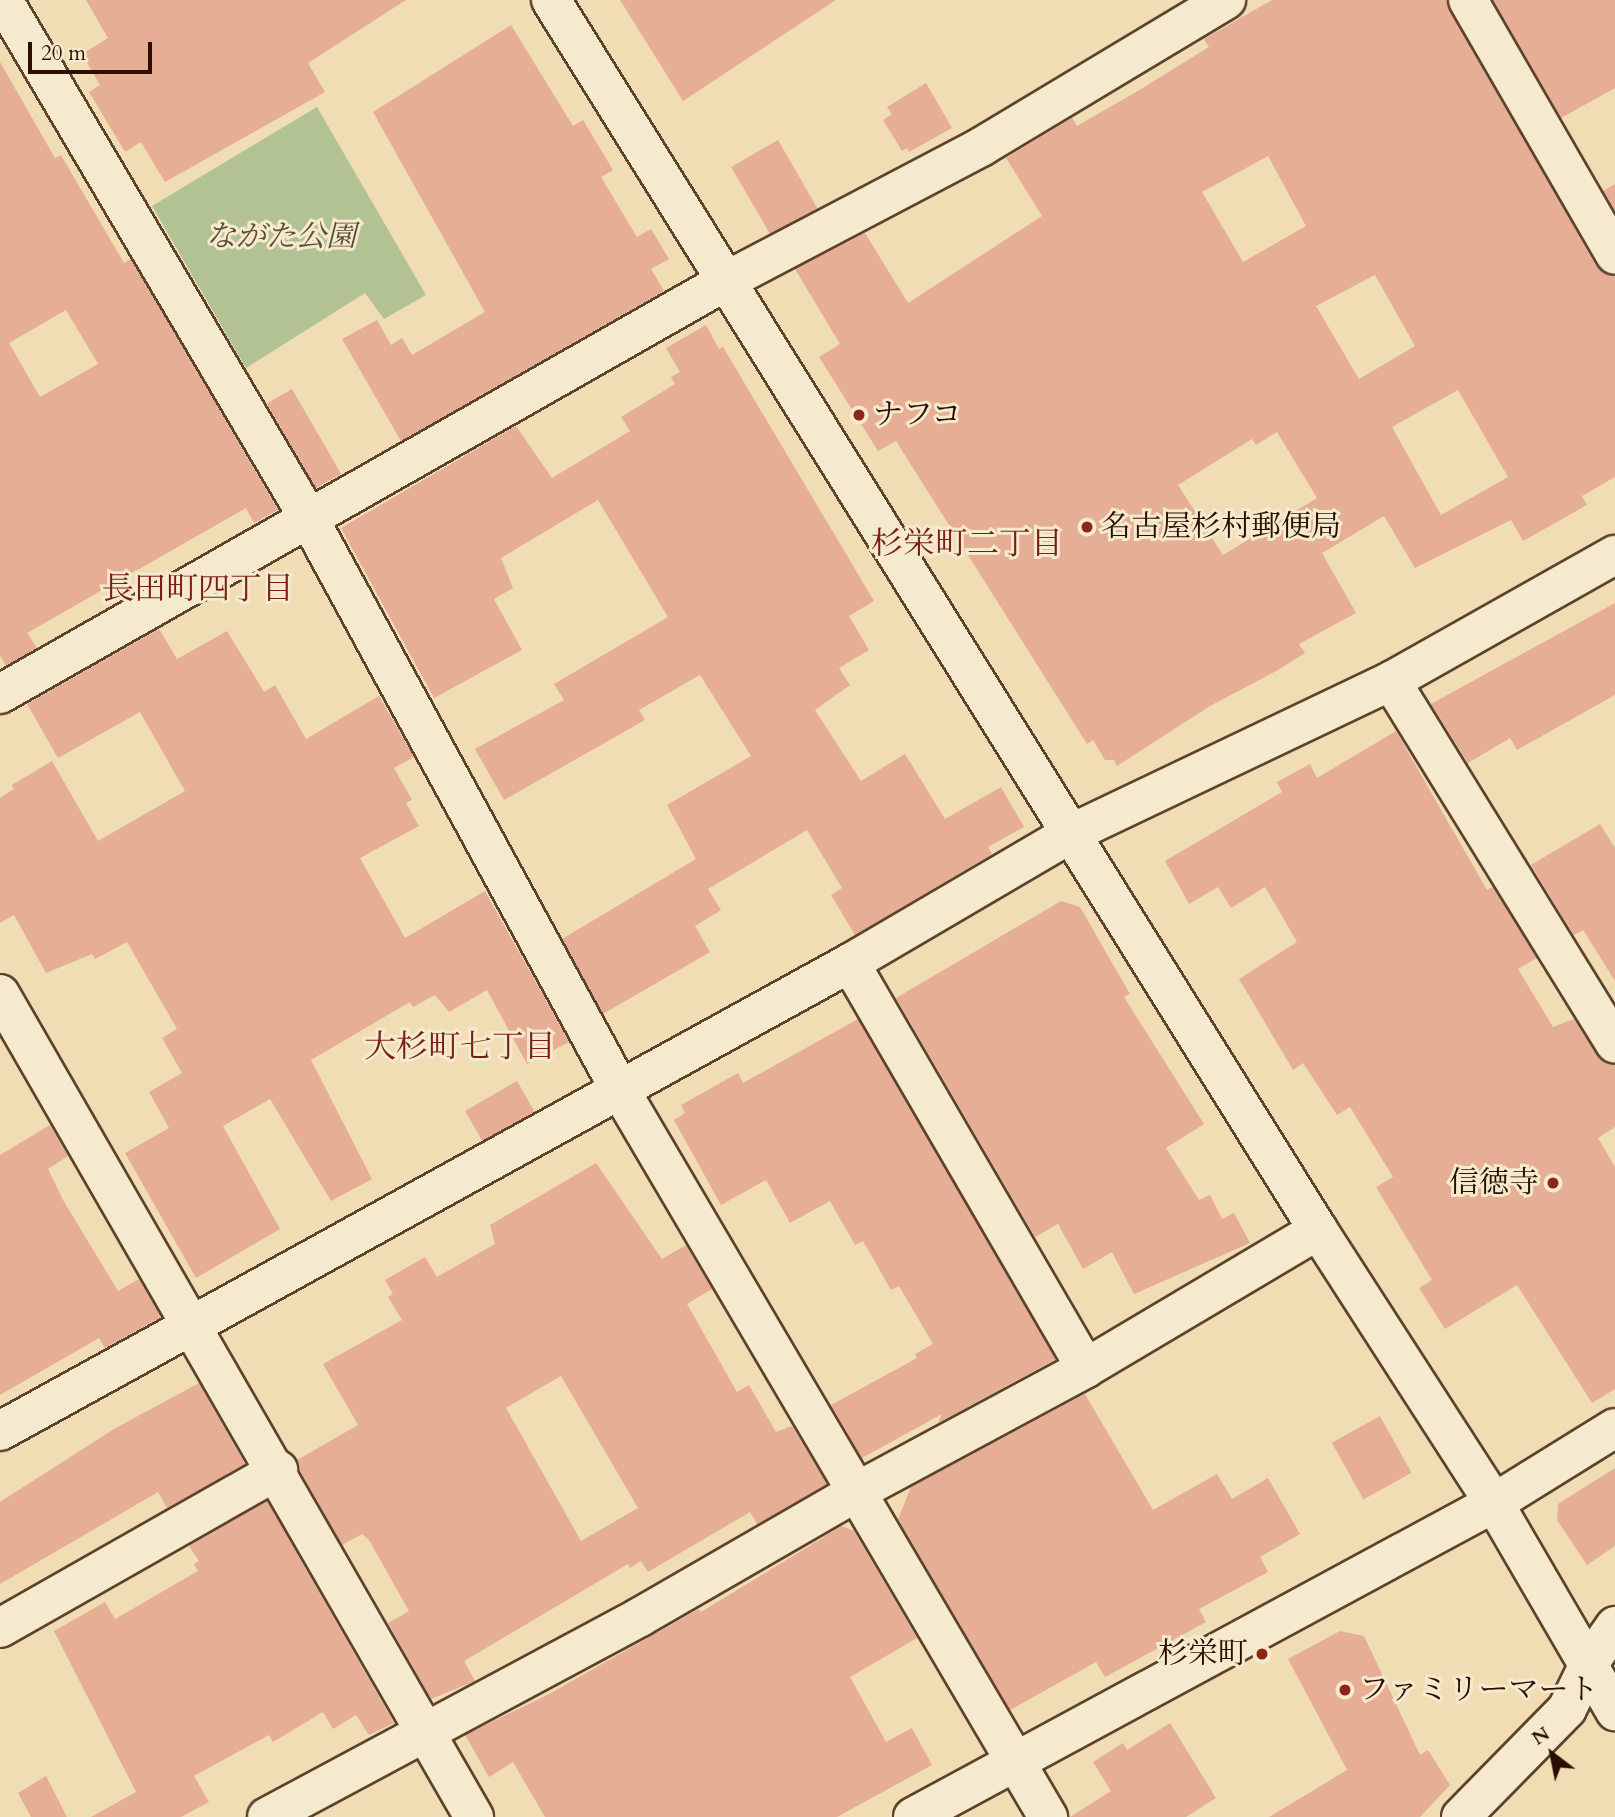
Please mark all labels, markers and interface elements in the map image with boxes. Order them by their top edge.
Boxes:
scale bar [32,28,156,72]
text: 20 m [41,39,86,68]
park label: ながた公園 [206,219,356,255]
place label: ナフコ [873,397,963,433]
marker: ナフコ [851,407,867,423]
place label: 名古屋杉村郵便局 [1101,509,1341,545]
marker: 名古屋杉村郵便局 [1079,519,1095,535]
district label: 杉栄町二丁目 [871,525,1063,563]
district label: 長田町四丁目 [102,570,294,608]
district label: 大杉町七丁目 [364,1028,556,1066]
place label: 信徳寺 [1449,1165,1539,1201]
marker: 信徳寺 [1545,1175,1561,1191]
place label: 杉栄町 [1158,1636,1248,1672]
marker: 杉栄町 [1254,1646,1270,1662]
place label: ファミリーマート [1359,1672,1599,1708]
marker: ファミリーマート [1337,1682,1353,1698]
north arrow [1517,1719,1587,1789]
text: N [1527,1721,1555,1752]

